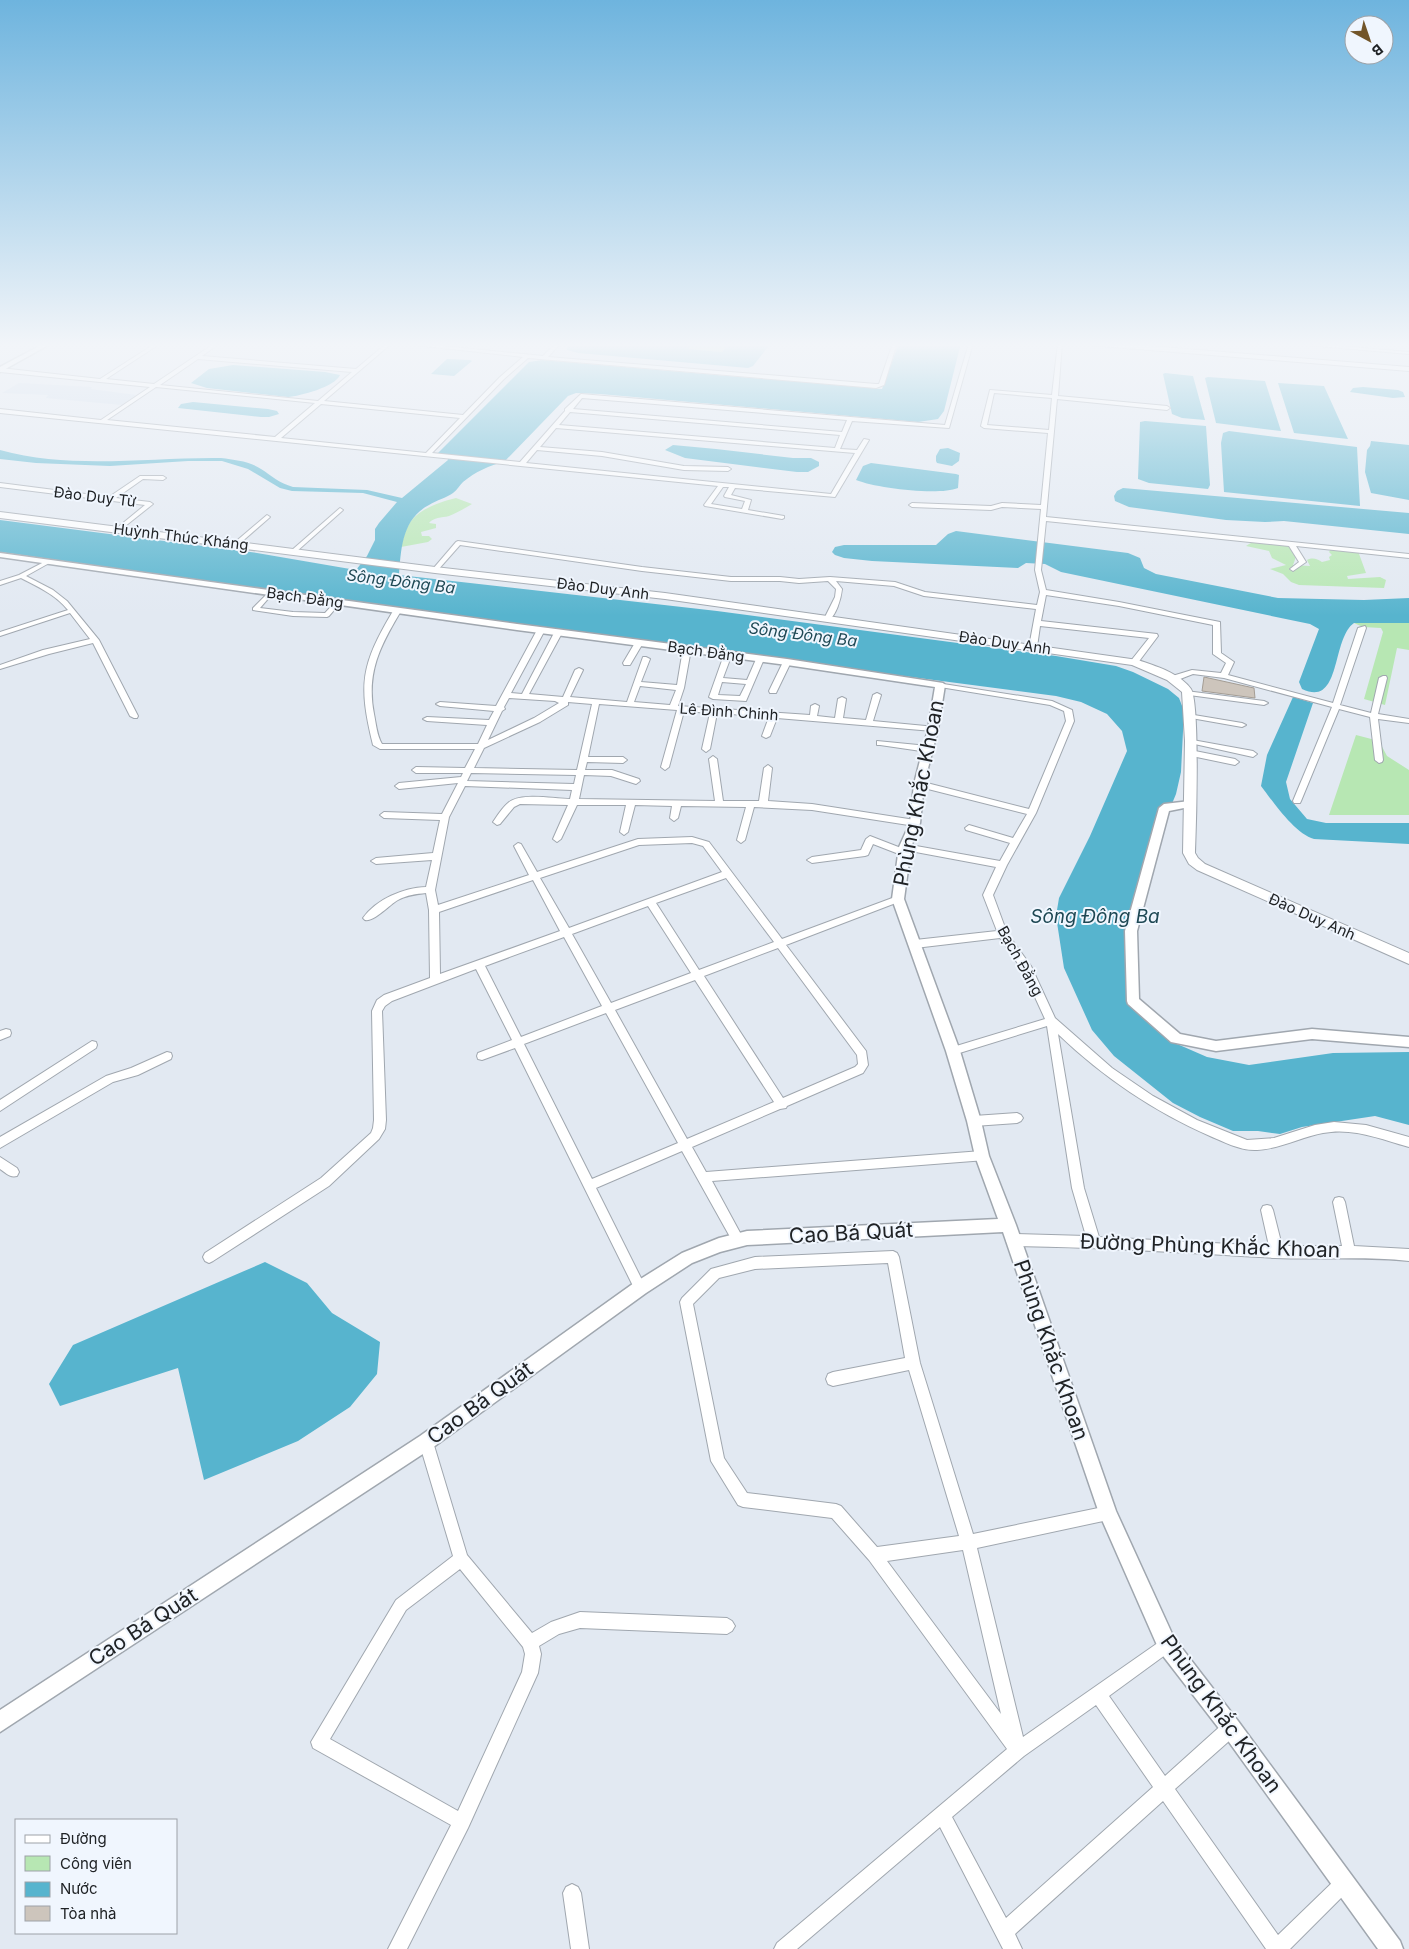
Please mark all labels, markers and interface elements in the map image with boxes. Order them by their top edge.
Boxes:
north arrow [1344,15,1394,65]
text: B [1369,41,1387,60]
street label: Đào Duy Từ [53,482,137,511]
street label: Huỳnh Thúc Kháng [112,519,250,554]
water label: Sông Đông Ba [346,564,457,598]
street label: Đào Duy Anh [556,573,650,604]
street label: Bạch Đằng [266,583,345,612]
water label: Sông Đông Ba [748,617,859,651]
street label: Đào Duy Anh [958,627,1052,658]
street label: Bạch Đằng [667,637,746,666]
street label: Phùng Khắc Khoan [888,698,949,888]
street label: Lê Đình Chinh [679,699,779,724]
street label: Đào Duy Anh [1266,889,1358,944]
water label: Sông Đông Ba [1030,905,1160,928]
street label: Bạch Đằng [993,922,1047,999]
street label: Cao Bá Quát [788,1217,914,1248]
street label: Đường Phùng Khắc Khoan [1079,1228,1341,1263]
street label: Phùng Khắc Khoan [1009,1256,1094,1443]
street label: Cao Bá Quát [422,1356,537,1449]
street label: Cao Bá Quát [84,1582,202,1671]
street label: Phùng Khắc Khoan [1156,1630,1287,1798]
legend [15,1819,178,1934]
text: Đường [60,1829,107,1848]
text: Công viên [60,1854,132,1873]
text: Nước [60,1879,98,1898]
text: Tòa nhà [60,1904,116,1923]

